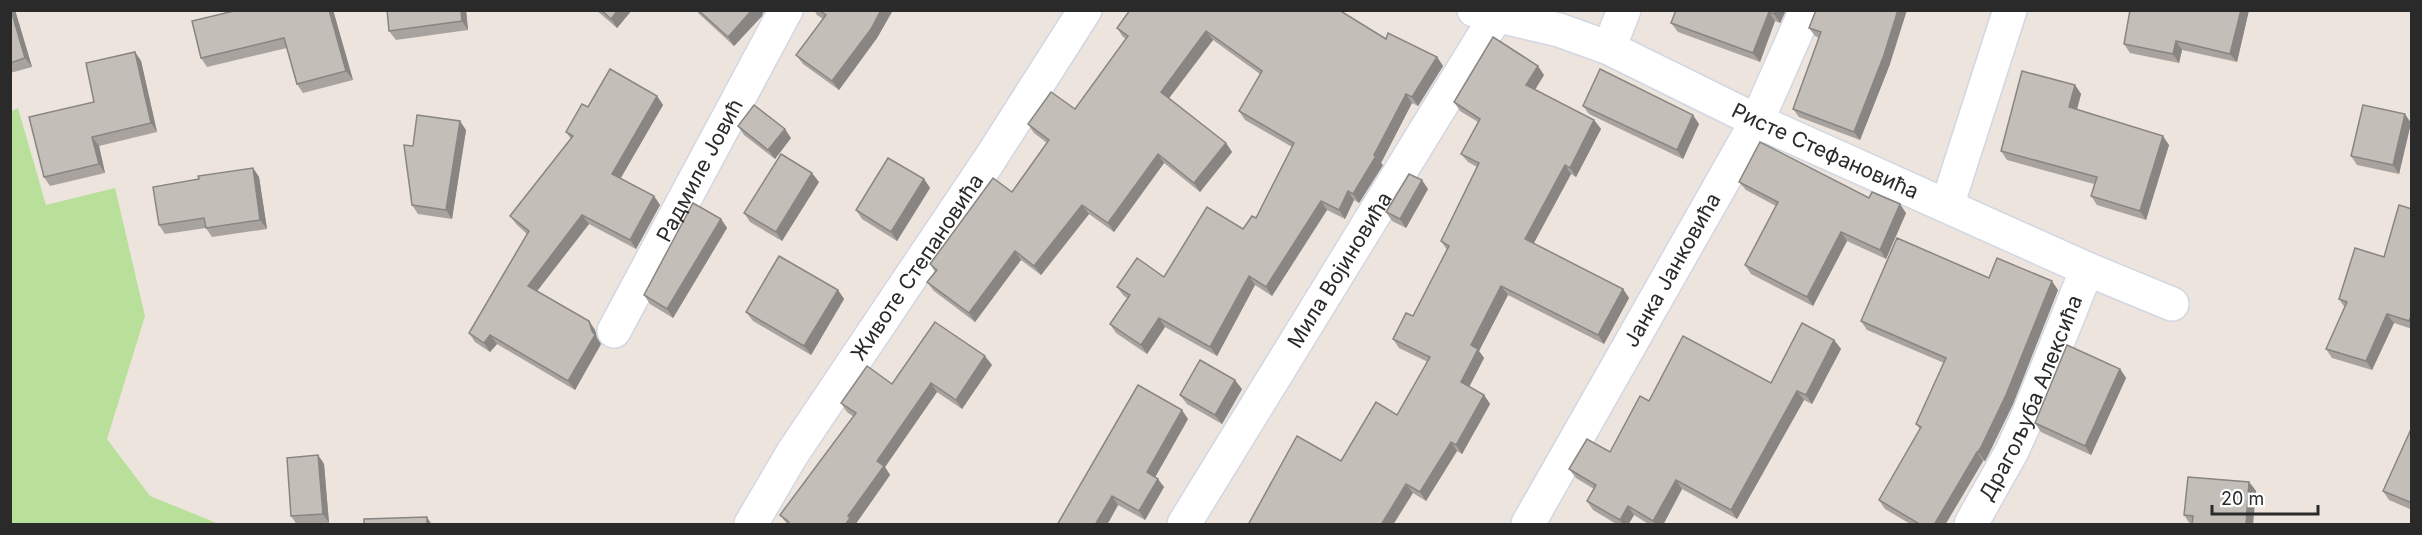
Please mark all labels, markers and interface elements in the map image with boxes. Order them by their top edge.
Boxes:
street label: Радмиле Јовић [651,95,748,246]
street label: Ристе Стефановића [1728,98,1923,204]
street label: Животе Степановића [845,169,988,365]
street label: Мила Војиновића [1282,187,1397,352]
street label: Јанка Јанковића [1618,188,1726,352]
street label: Драгољуба Алексића [1974,291,2087,505]
scale bar [2212,478,2318,516]
text: 20 m [2221,488,2264,509]

